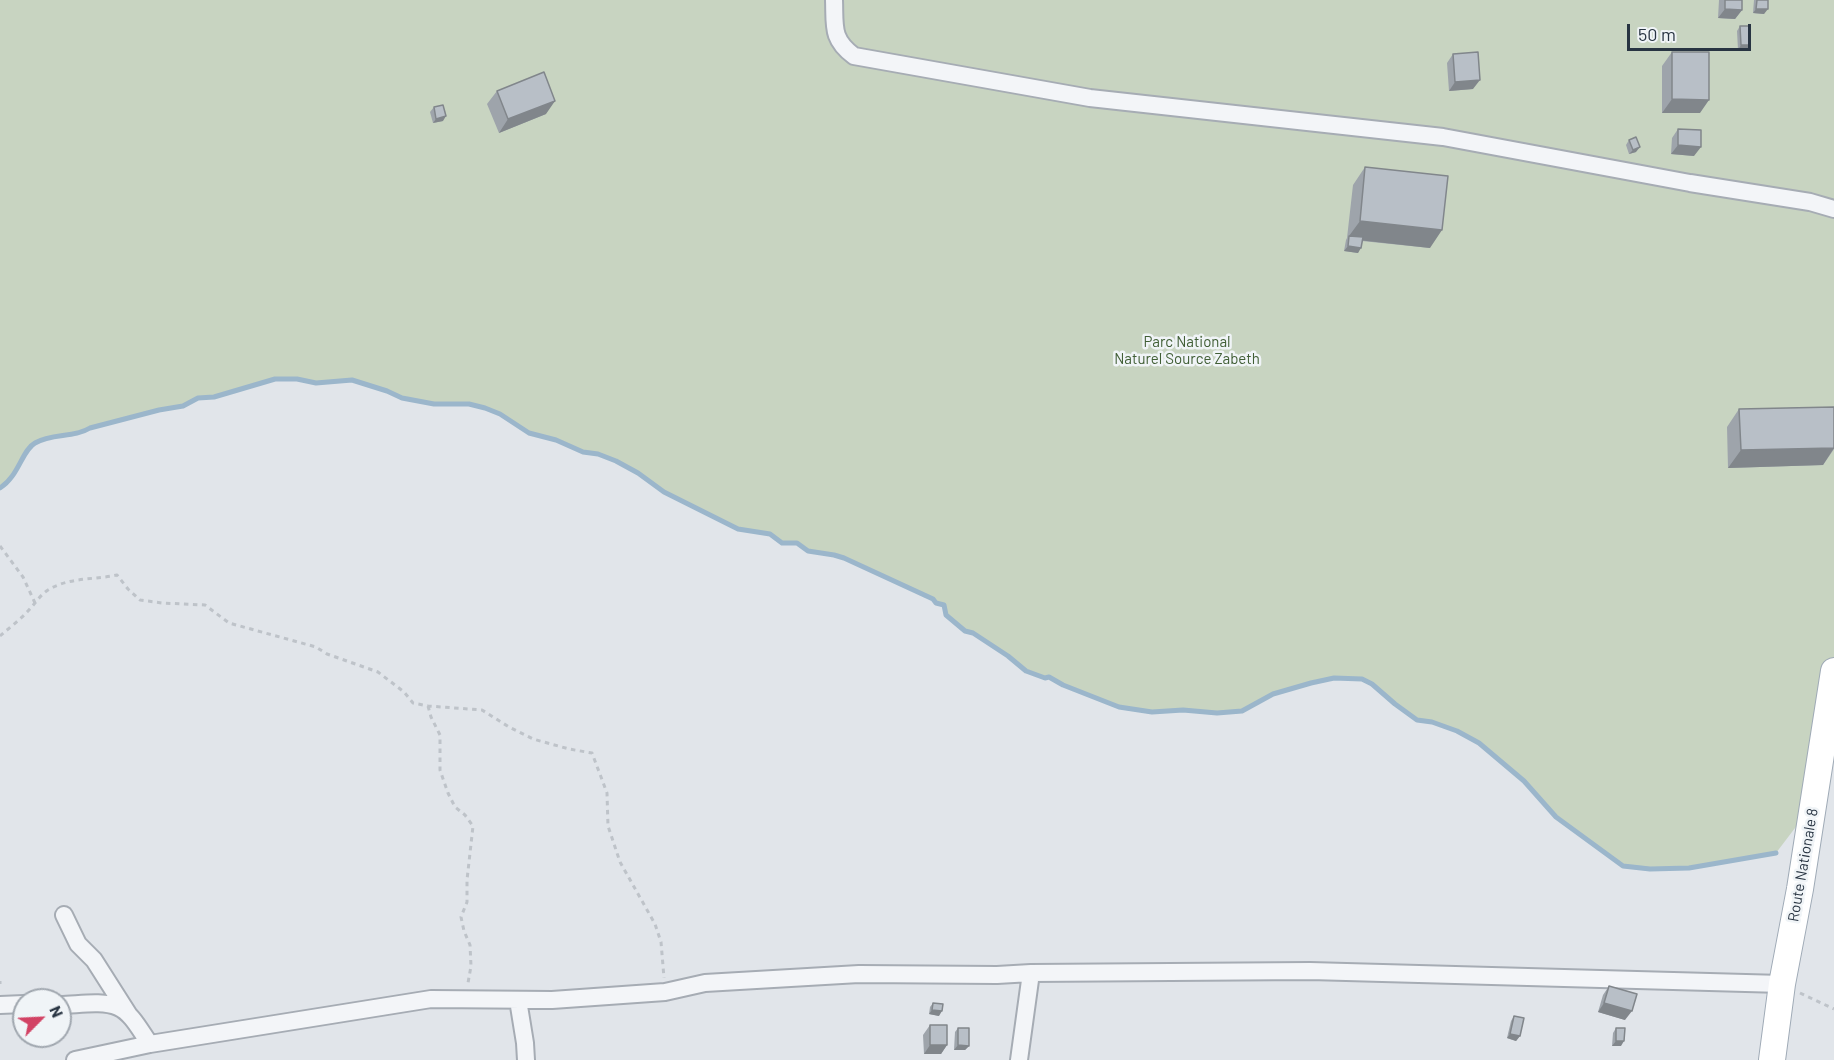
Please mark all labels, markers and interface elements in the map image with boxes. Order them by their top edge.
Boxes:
scale bar [1630,12,1754,50]
text: 50 m [1638,23,1676,45]
park label: Parc National Naturel Source Zabeth [1114,333,1260,368]
street label: Route Nationale 8 [1784,807,1822,923]
north arrow [12,988,72,1048]
text: N [46,1003,68,1020]

